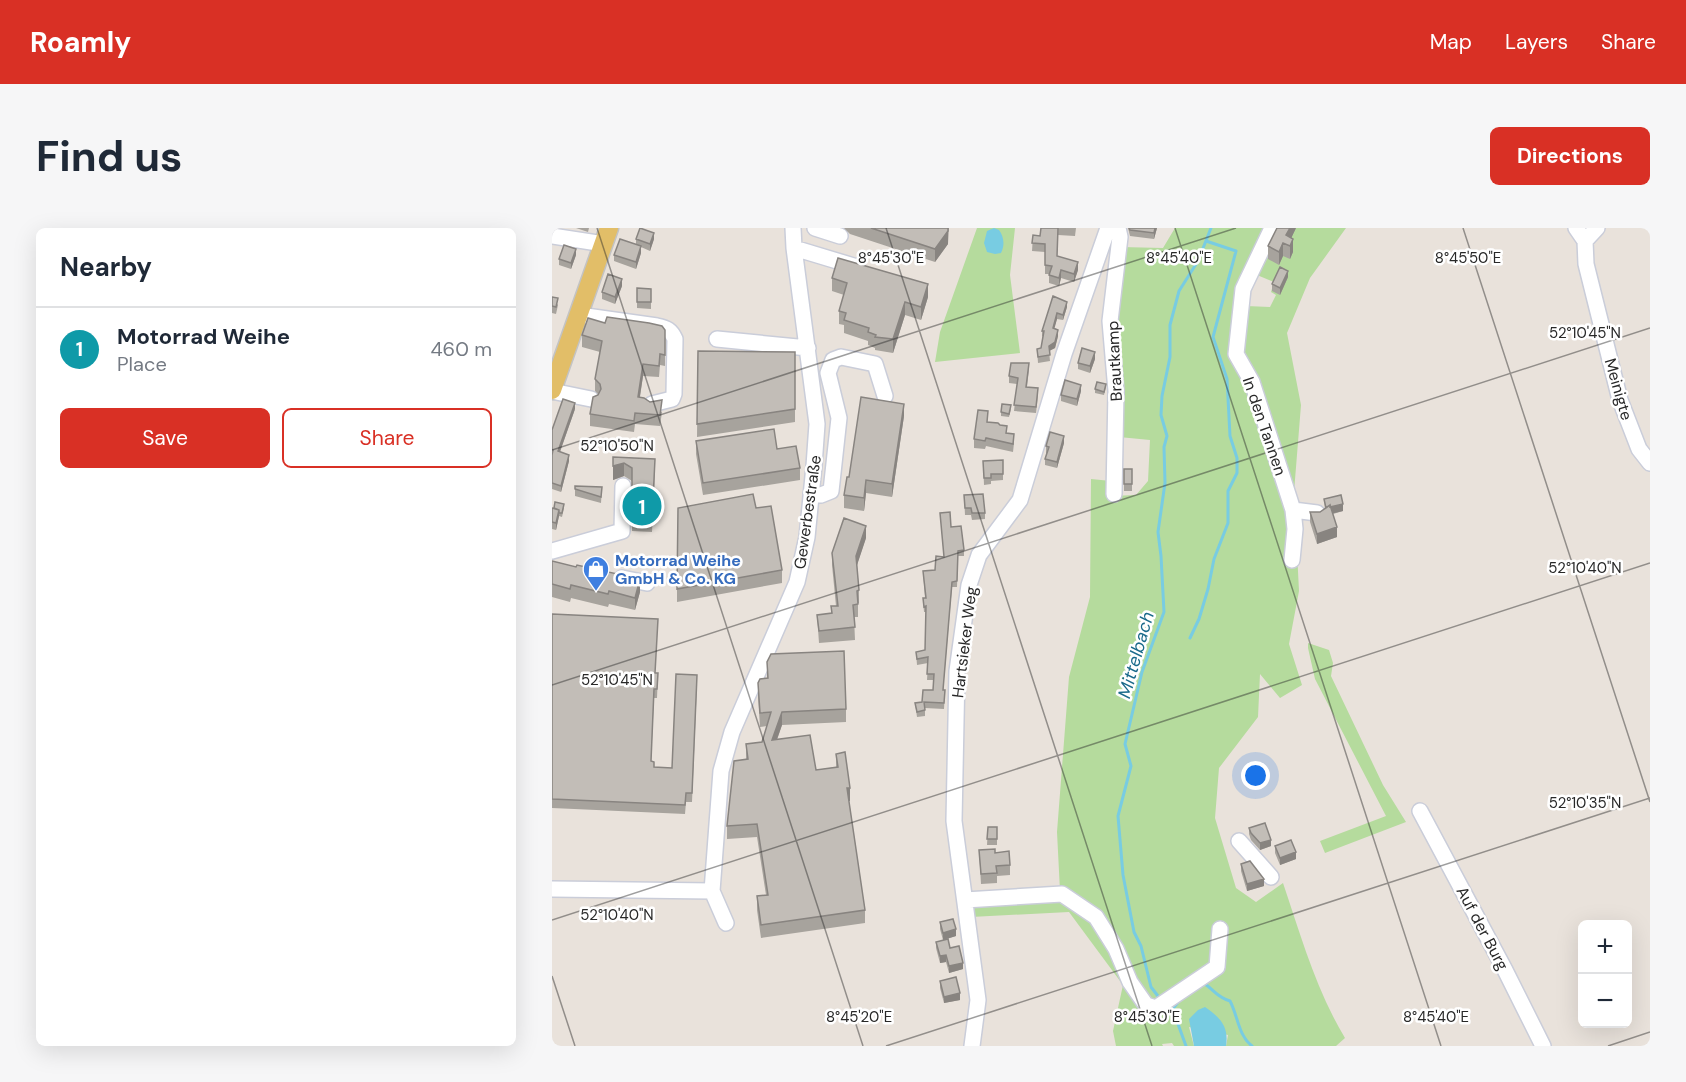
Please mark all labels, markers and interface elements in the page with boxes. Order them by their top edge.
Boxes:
text: Roamly [30,24,131,61]
text: Map [1430,28,1472,56]
text: Layers [1505,28,1568,56]
text: Share [1601,28,1656,56]
button: Directions [1490,127,1650,185]
text: Find us [36,129,182,184]
text: 8°45'30"E [858,248,924,268]
text: 8°45'40"E [1146,248,1212,268]
text: 8°45'50"E [1435,248,1501,268]
text: Nearby [60,250,152,284]
street label: Brautkamp [1102,320,1127,402]
text: Motorrad Weihe [117,322,290,351]
text: 52°10'45"N [1549,323,1621,343]
text: 1 [76,336,83,362]
text: 460 m [430,336,492,362]
text: Place [117,351,167,377]
street label: Meinigte [1600,356,1637,423]
street label: In den Tannen [1238,374,1291,478]
button: Save [60,408,270,468]
button: Share [282,408,492,468]
text: 52°10'50"N [580,436,654,456]
street label: Gewerbestraße [789,454,826,570]
pin: 1 [622,484,662,528]
place label: Motorrad Weihe GmbH & Co. KG [615,550,741,589]
shop icon: Motorrad Weihe GmbH & Co. KG [581,554,611,592]
text: 52°10'40"N [1548,558,1622,578]
street label: Hartsieker Weg [947,585,982,699]
water label: Mittelbach [1112,609,1160,701]
text: 52°10'45"N [581,670,653,690]
your location [1241,761,1270,790]
text: 52°10'35"N [1549,793,1621,813]
street label: Auf der Burg [1452,883,1513,974]
text: 52°10'40"N [580,905,654,925]
map controls [1578,920,1632,1028]
button: + [1578,920,1632,974]
button: − [1578,974,1632,1028]
text: 8°45'20"E [826,1007,892,1027]
text: 8°45'30"E [1114,1007,1180,1027]
text: 8°45'40"E [1403,1007,1469,1027]

